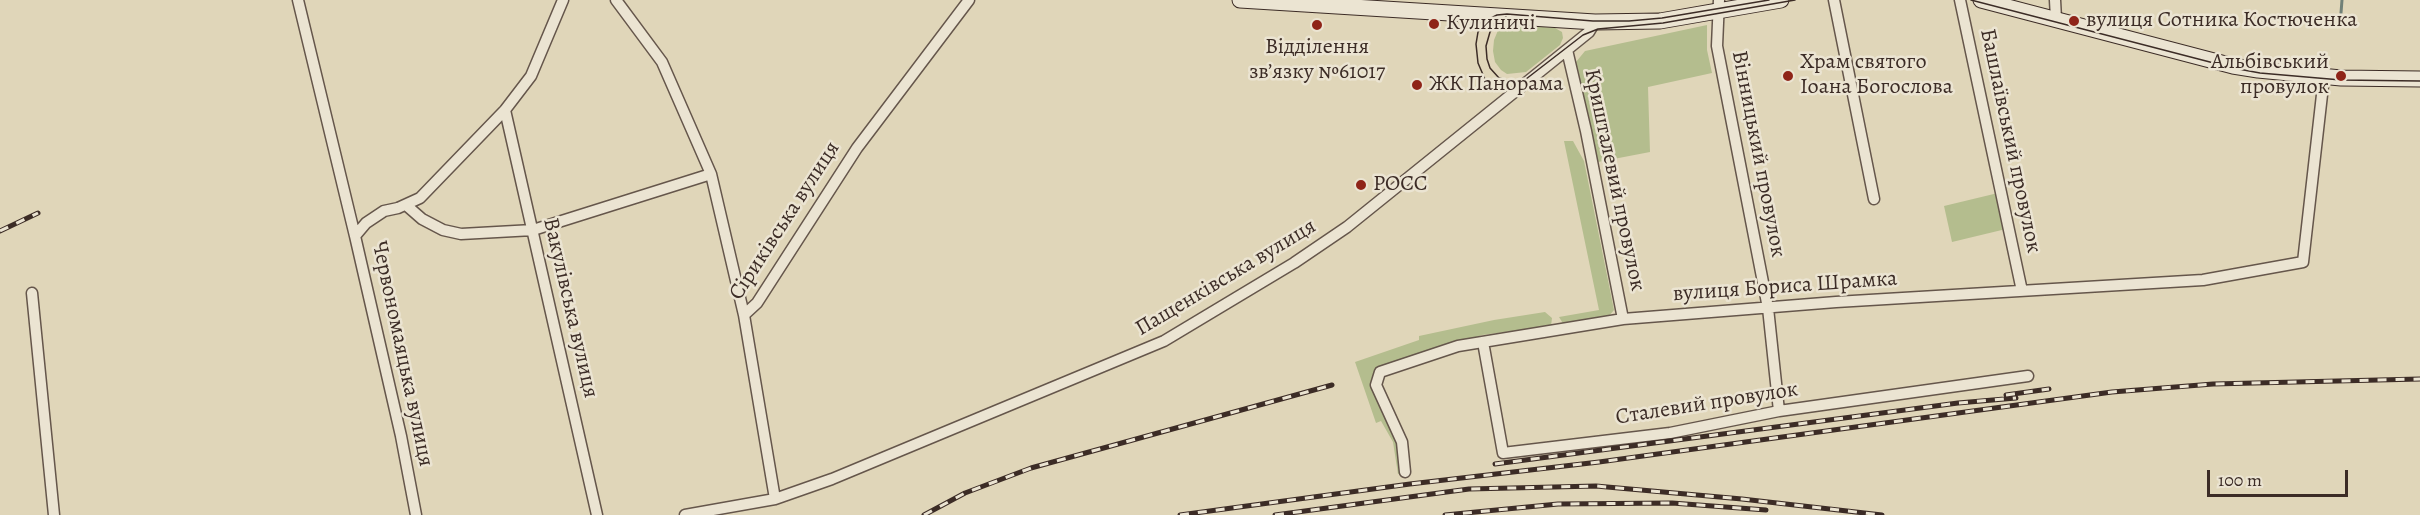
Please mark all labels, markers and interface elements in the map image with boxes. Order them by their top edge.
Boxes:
place label: вулиця Сотника Костюченка [2086,8,2357,34]
place label: Кулиничі [1446,11,1536,37]
marker: вулиця Сотника Костюченка [2067,14,2081,28]
marker: Кулиничі [1427,17,1441,31]
marker: Відділення зв’язку №61017 [1310,18,1324,32]
street label: Башлаївський провулок [1973,26,2047,256]
place label: Відділення зв’язку №61017 [1249,35,1385,86]
street label: Вінницький провулок [1725,48,1791,260]
place label: Храм святого Іоана Богослова [1800,50,1953,101]
place label: Альбівський провулок [2211,50,2329,101]
street label: Кришталевий провулок [1578,66,1650,294]
marker: Храм святого Іоана Богослова [1781,69,1795,83]
marker: Альбівський провулок [2334,69,2348,83]
place label: ЖК Панорама [1429,72,1563,98]
marker: ЖК Панорама [1410,78,1424,92]
street label: Сіриківська вулиця [724,137,846,305]
place label: РОСС [1373,172,1428,198]
marker: РОСС [1354,178,1368,192]
street label: Пащенківська вулиця [1131,214,1321,342]
street label: Вакулівська вулиця [536,215,604,401]
street label: Червономаяцька вулиця [365,239,439,469]
street label: вулиця Бориса Шрамка [1672,266,1898,308]
street label: Сталевий провулок [1614,377,1800,431]
scale bar [2210,458,2351,496]
text: 100 m [2218,468,2262,492]

